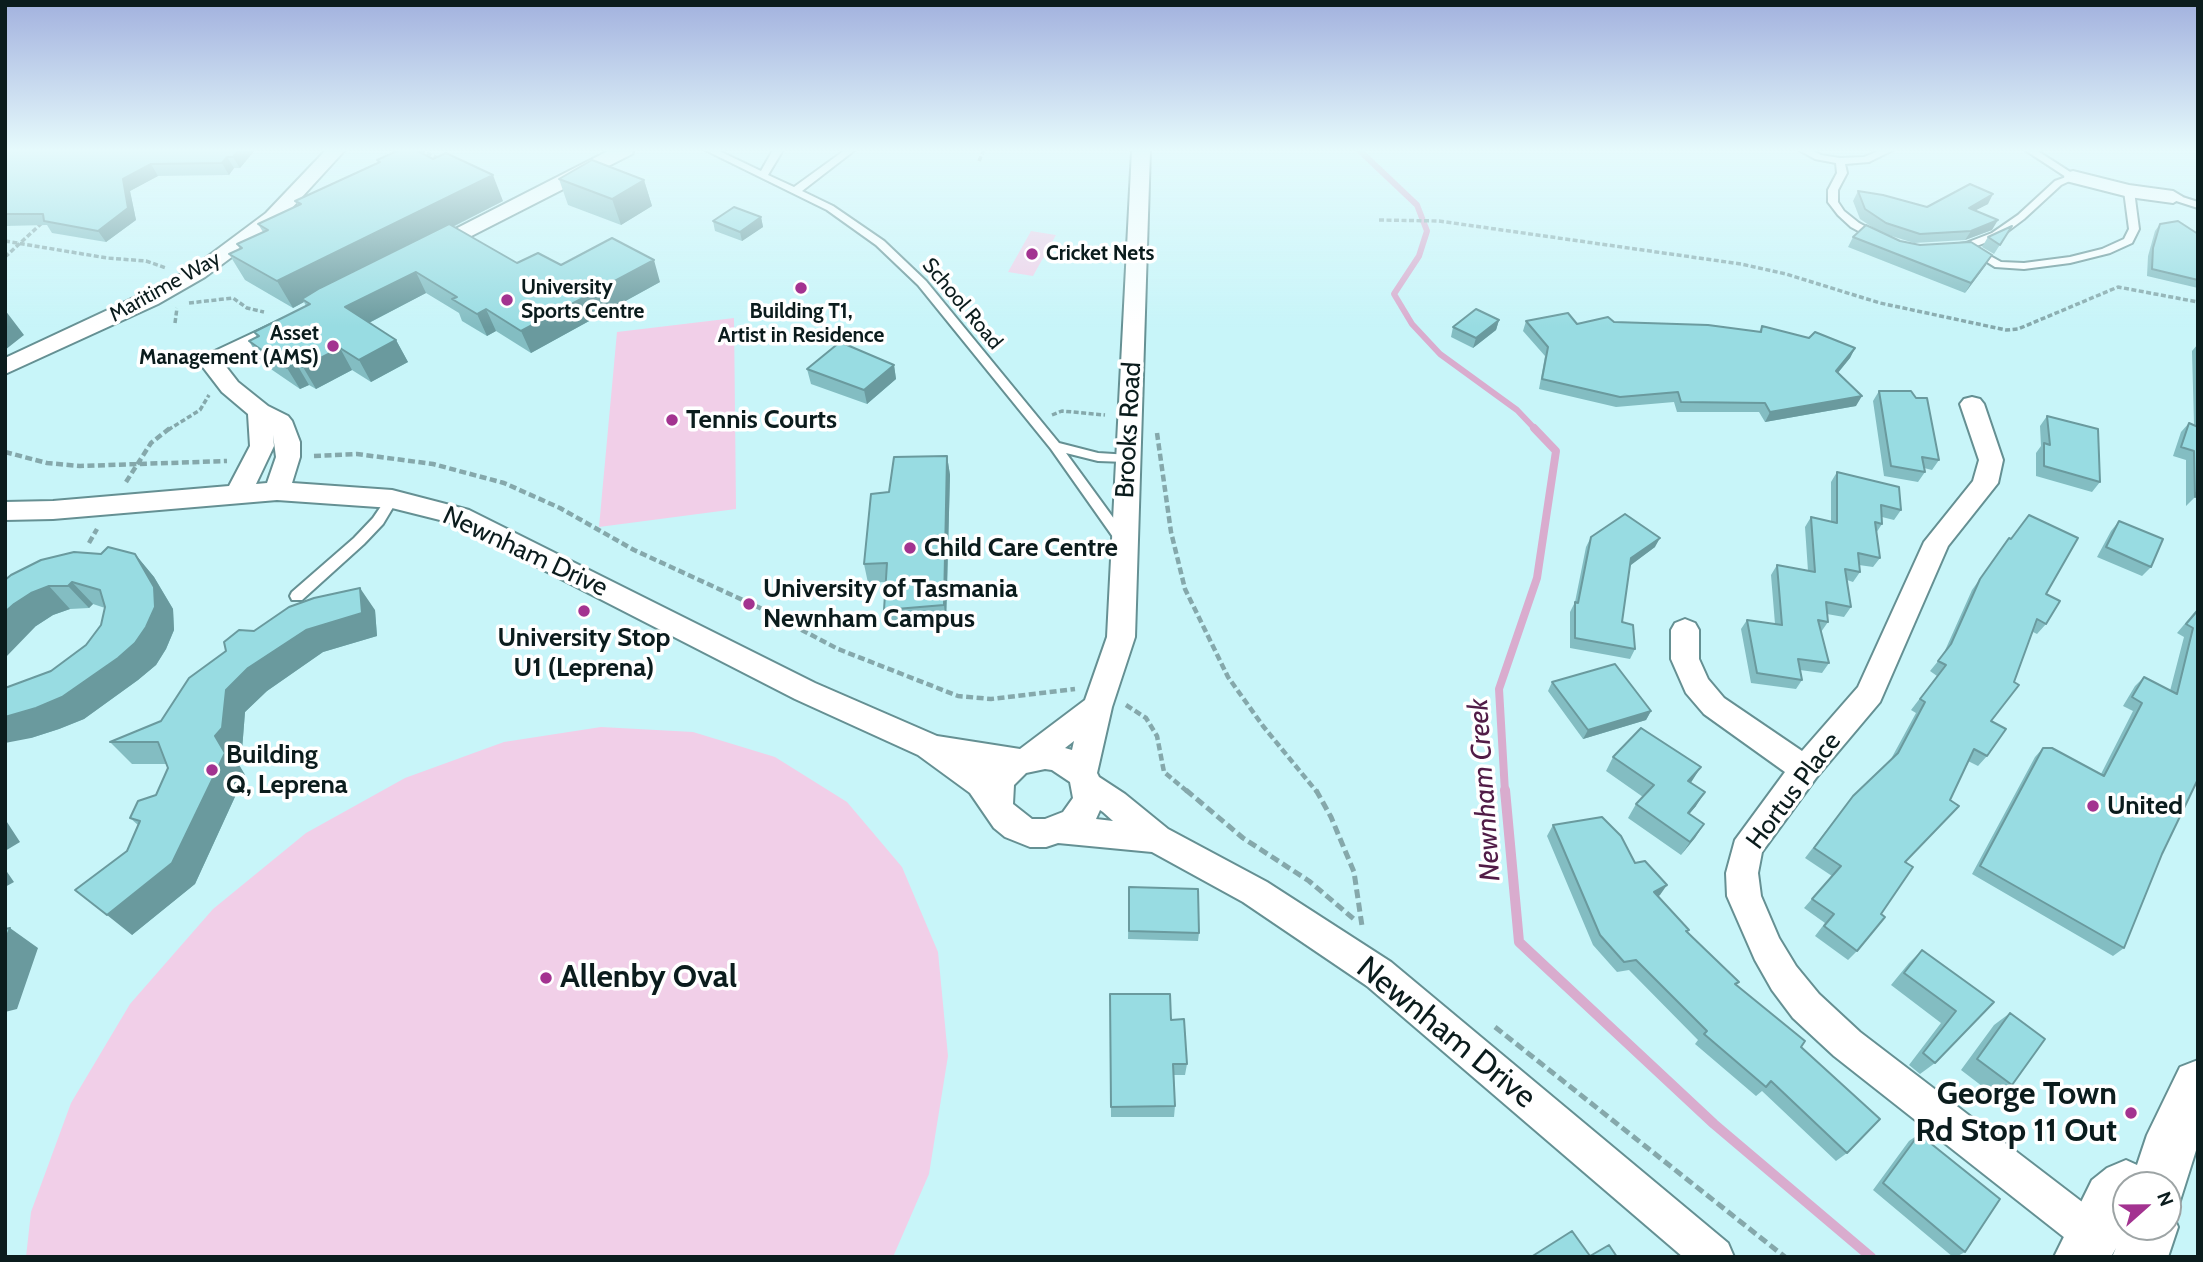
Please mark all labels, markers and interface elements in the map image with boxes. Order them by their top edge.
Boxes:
place label: Cricket Nets [1046,241,1154,267]
street label: Maritime Way [105,246,225,328]
marker: Cricket Nets [1024,246,1040,262]
street label: School Road [917,253,1007,355]
place label: University Sports Centre [521,275,644,325]
marker: Building T1, Artist in Residence [793,280,809,296]
marker: University Sports Centre [499,292,515,308]
place label: Building T1, Artist in Residence [718,299,884,349]
place label: Asset Management (AMS) [139,321,319,371]
marker: Asset Management (AMS) [325,338,341,354]
street label: Brooks Road [1110,361,1148,499]
place label: Tennis Courts [686,404,837,436]
marker: Tennis Courts [664,412,680,428]
street label: Newnham Drive [438,500,612,604]
place label: Child Care Centre [924,532,1118,564]
marker: Child Care Centre [902,540,918,556]
place label: University of Tasmania Newnham Campus [763,573,1018,634]
marker: University of Tasmania Newnham Campus [741,596,757,612]
marker: University Stop U1 (Leprena) [576,603,592,619]
place label: University Stop U1 (Leprena) [498,622,670,684]
water label: Newnham Creek [1462,698,1508,882]
street label: Hortus Place [1740,727,1848,855]
place label: Building Q, Leprena [226,739,348,800]
marker: Building Q, Leprena [204,762,220,778]
place label: United [2107,790,2183,822]
marker: United [2085,798,2101,814]
street label: Newnham Drive [1349,949,1543,1117]
place label: Allenby Oval [560,959,737,997]
marker: Allenby Oval [538,970,554,986]
place label: George Town Rd Stop 11 Out [1916,1076,2117,1151]
marker: George Town Rd Stop 11 Out [2123,1105,2139,1121]
north arrow [2112,1171,2182,1241]
text: N [2152,1189,2178,1209]

